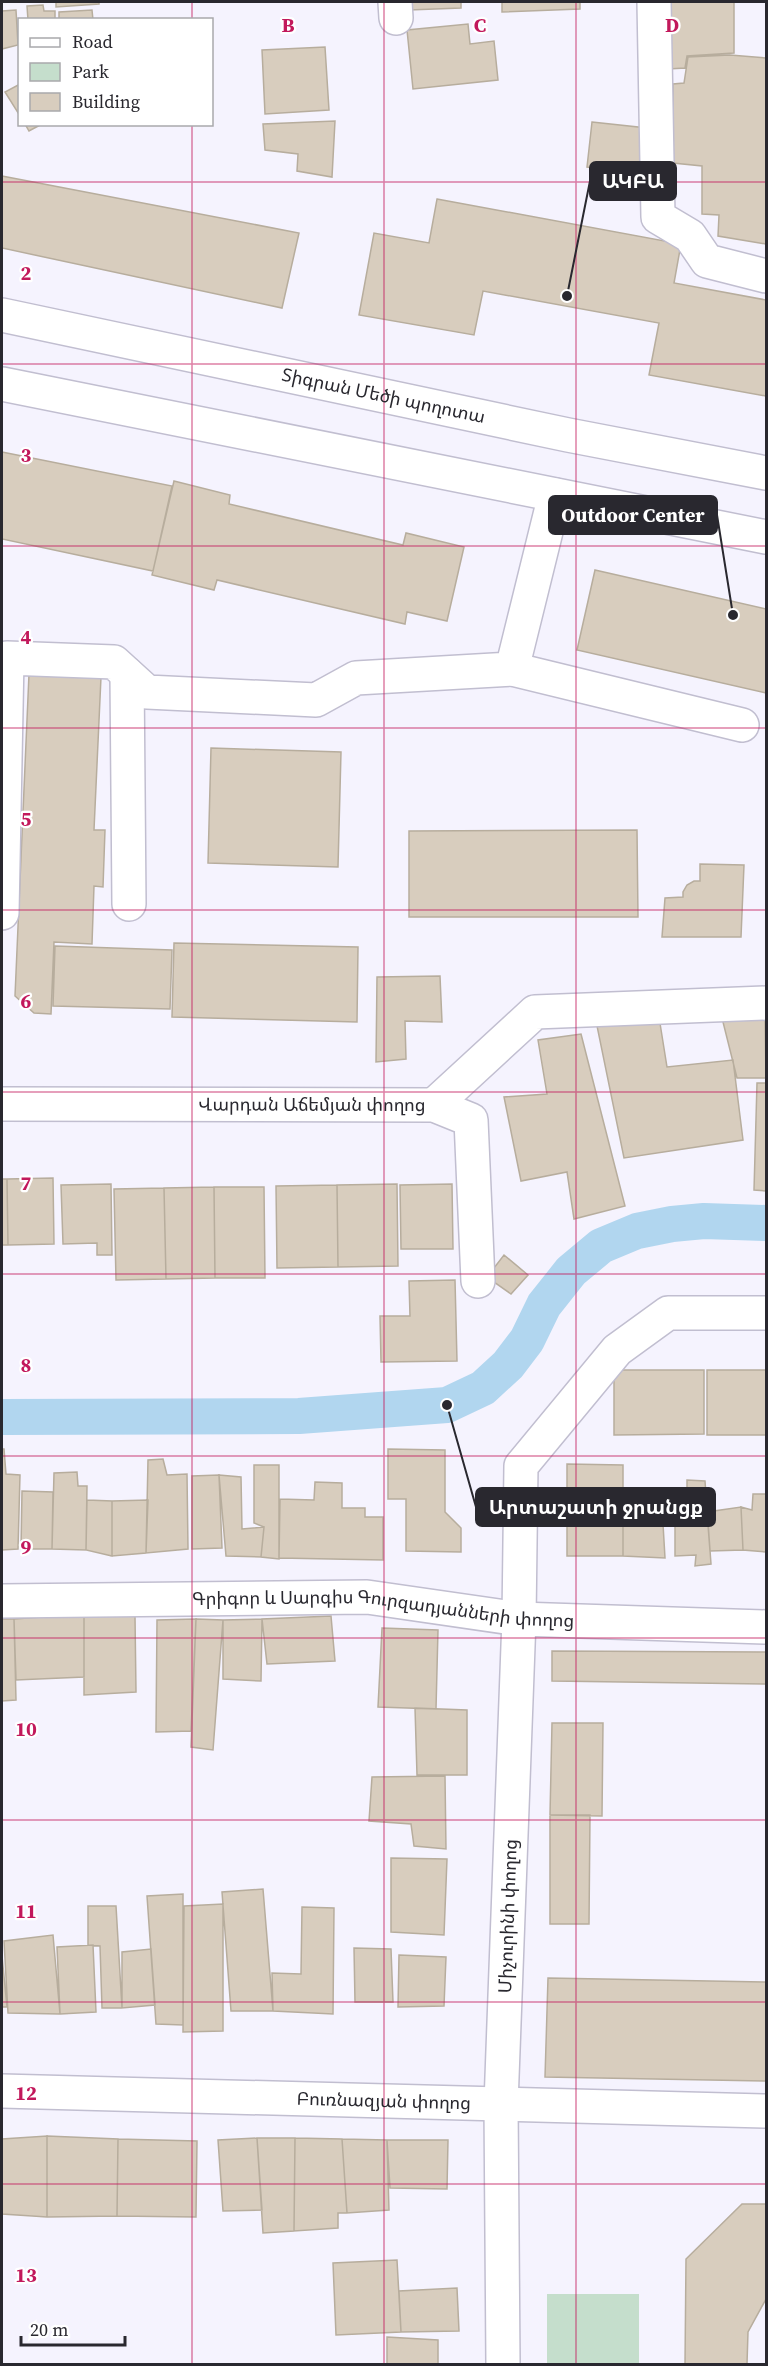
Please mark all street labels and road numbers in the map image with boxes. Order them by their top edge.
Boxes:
street label: Տիգրան Մեծի պողոտա [280,362,488,429]
street label: Վարդան Աճեմյան փողոց [198,1091,426,1117]
street label: Գրիգոր և Սարգիս Գուրզադյանների փողոց [192,1584,575,1633]
street label: Միչուրինի փողոց [492,1839,523,1994]
street label: Բուռնազյան փողոց [296,2086,471,2115]

